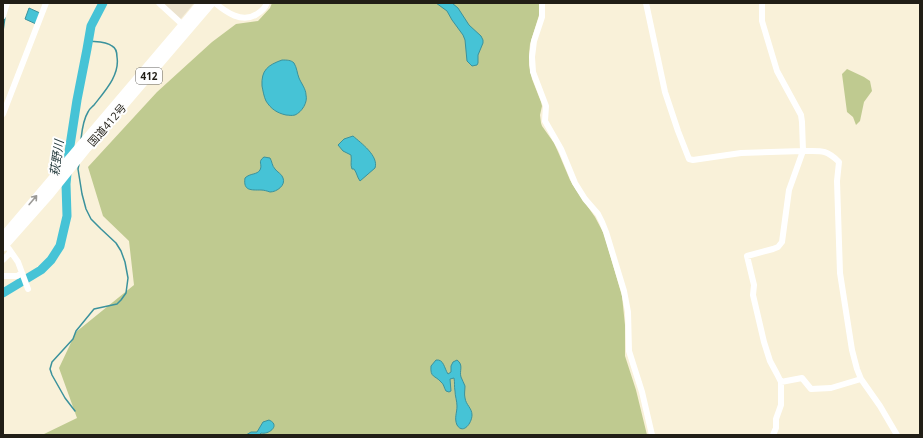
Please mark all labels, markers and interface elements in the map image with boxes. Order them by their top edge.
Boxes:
road number: 412 [136,68,162,84]
street label: 国道412号 [84,100,129,149]
water label: 萩野川 [46,137,68,177]
one-way arrow [29,195,38,206]

